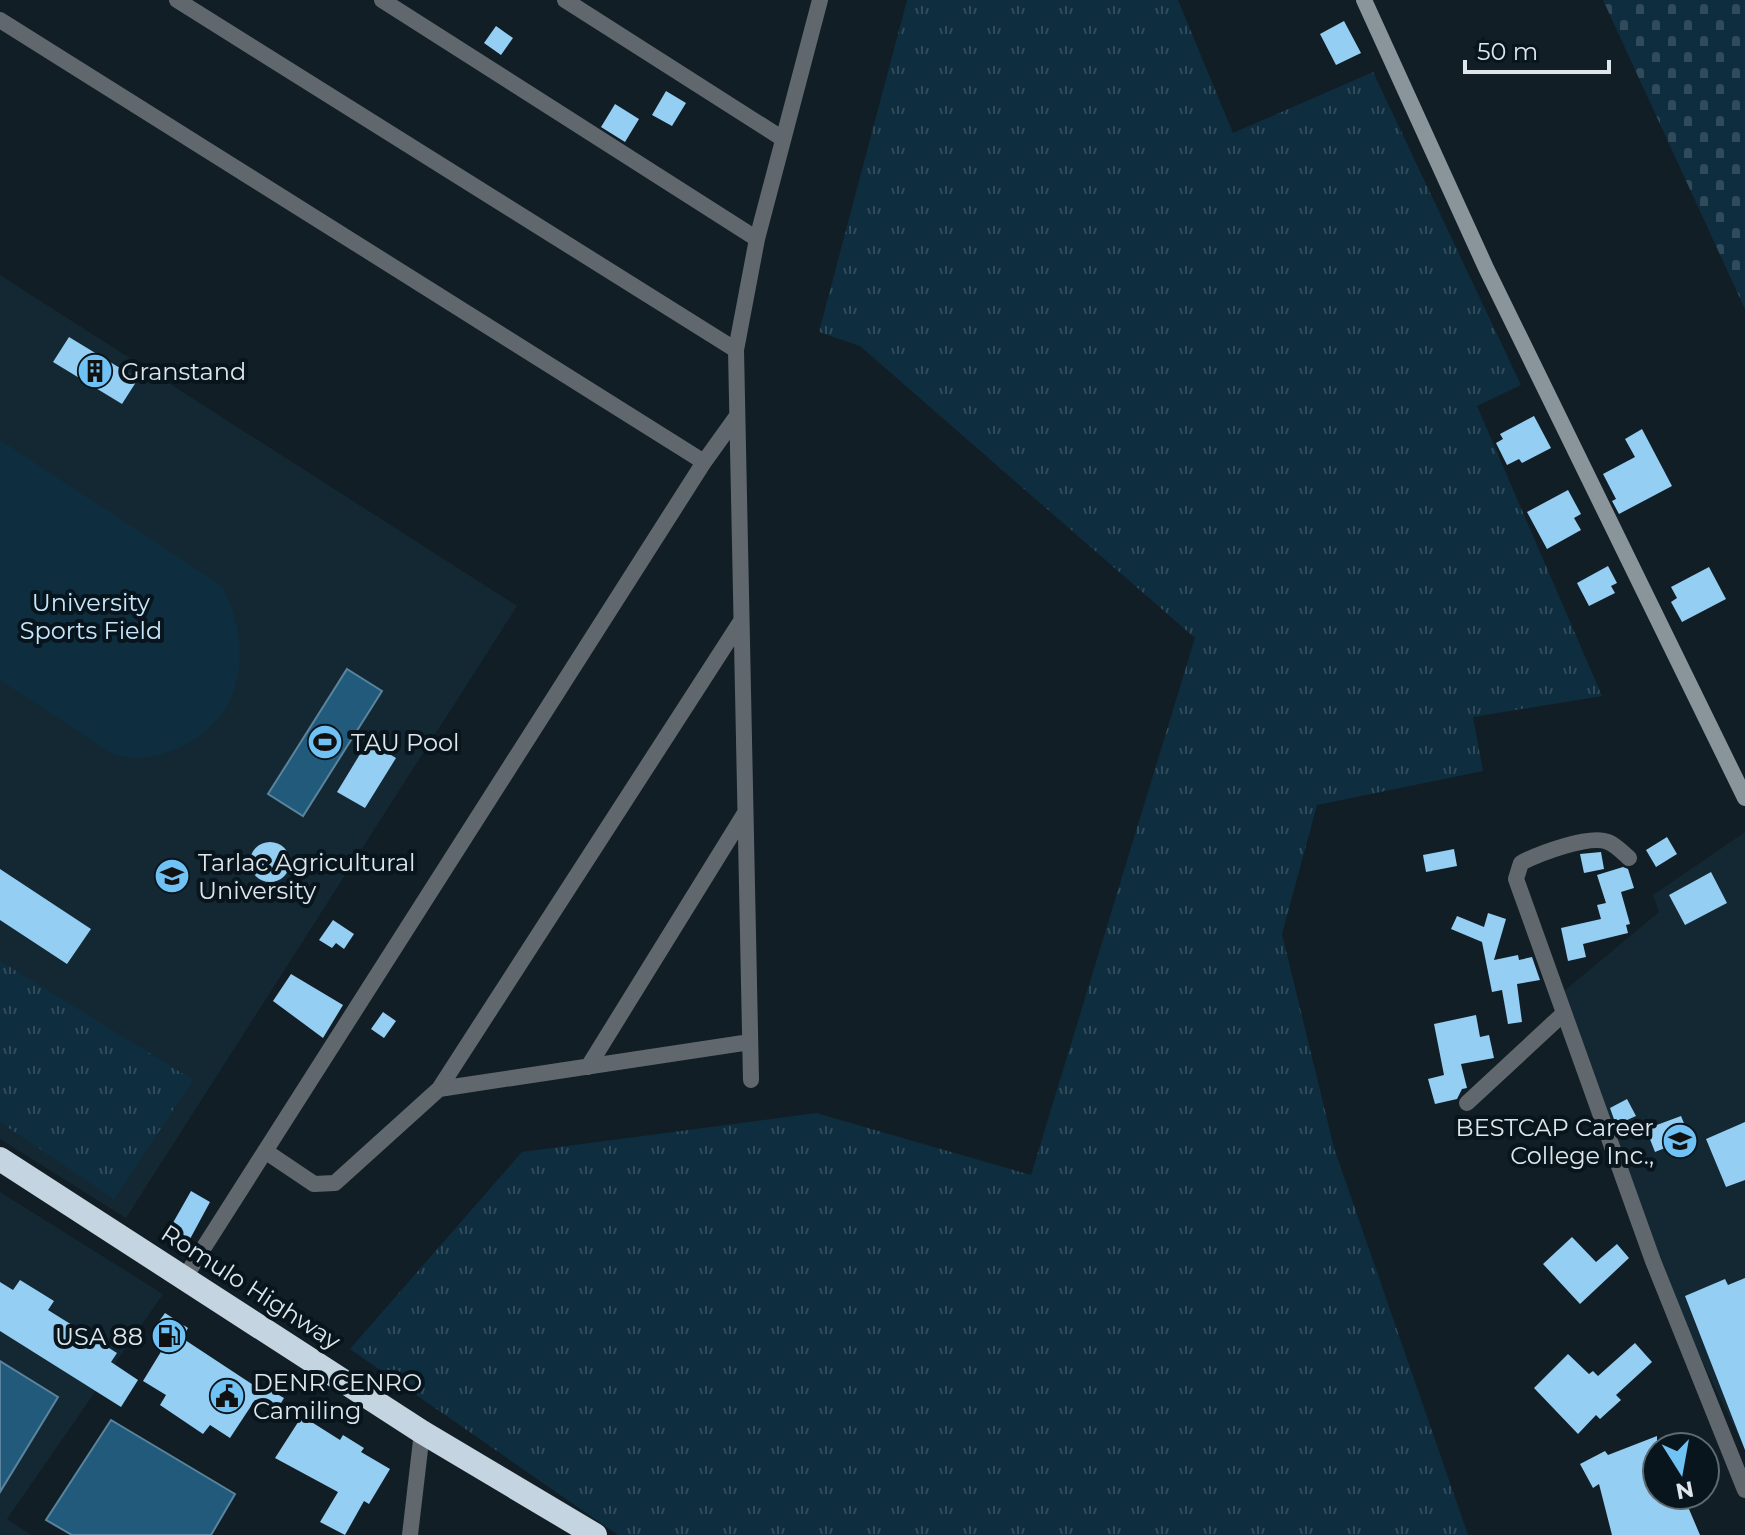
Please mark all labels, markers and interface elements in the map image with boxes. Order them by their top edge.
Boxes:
scale bar [1465,24,1609,74]
text: 50 m [1477,37,1538,66]
building icon: Granstand [76,352,114,390]
place label: Granstand [121,357,246,386]
park label: University Sports Field [20,588,162,645]
sports icon: TAU Pool [306,723,344,761]
place label: TAU Pool [351,728,460,757]
place label: Tarlac Agricultural University [198,848,416,905]
school or university icon: Tarlac Agricultural University [153,857,191,895]
place label: BESTCAP Career College Inc., [1456,1113,1654,1170]
school or university icon: BESTCAP Career College Inc., [1661,1122,1699,1160]
street label: Romulo Highway [156,1218,346,1356]
fuel station icon: USA 88 [150,1317,188,1355]
place label: USA 88 [55,1322,143,1351]
place label: DENR CENRO Camiling [253,1368,422,1425]
public building icon: DENR CENRO Camiling [208,1377,246,1415]
north arrow [1641,1431,1721,1511]
text: N [1673,1475,1696,1505]

